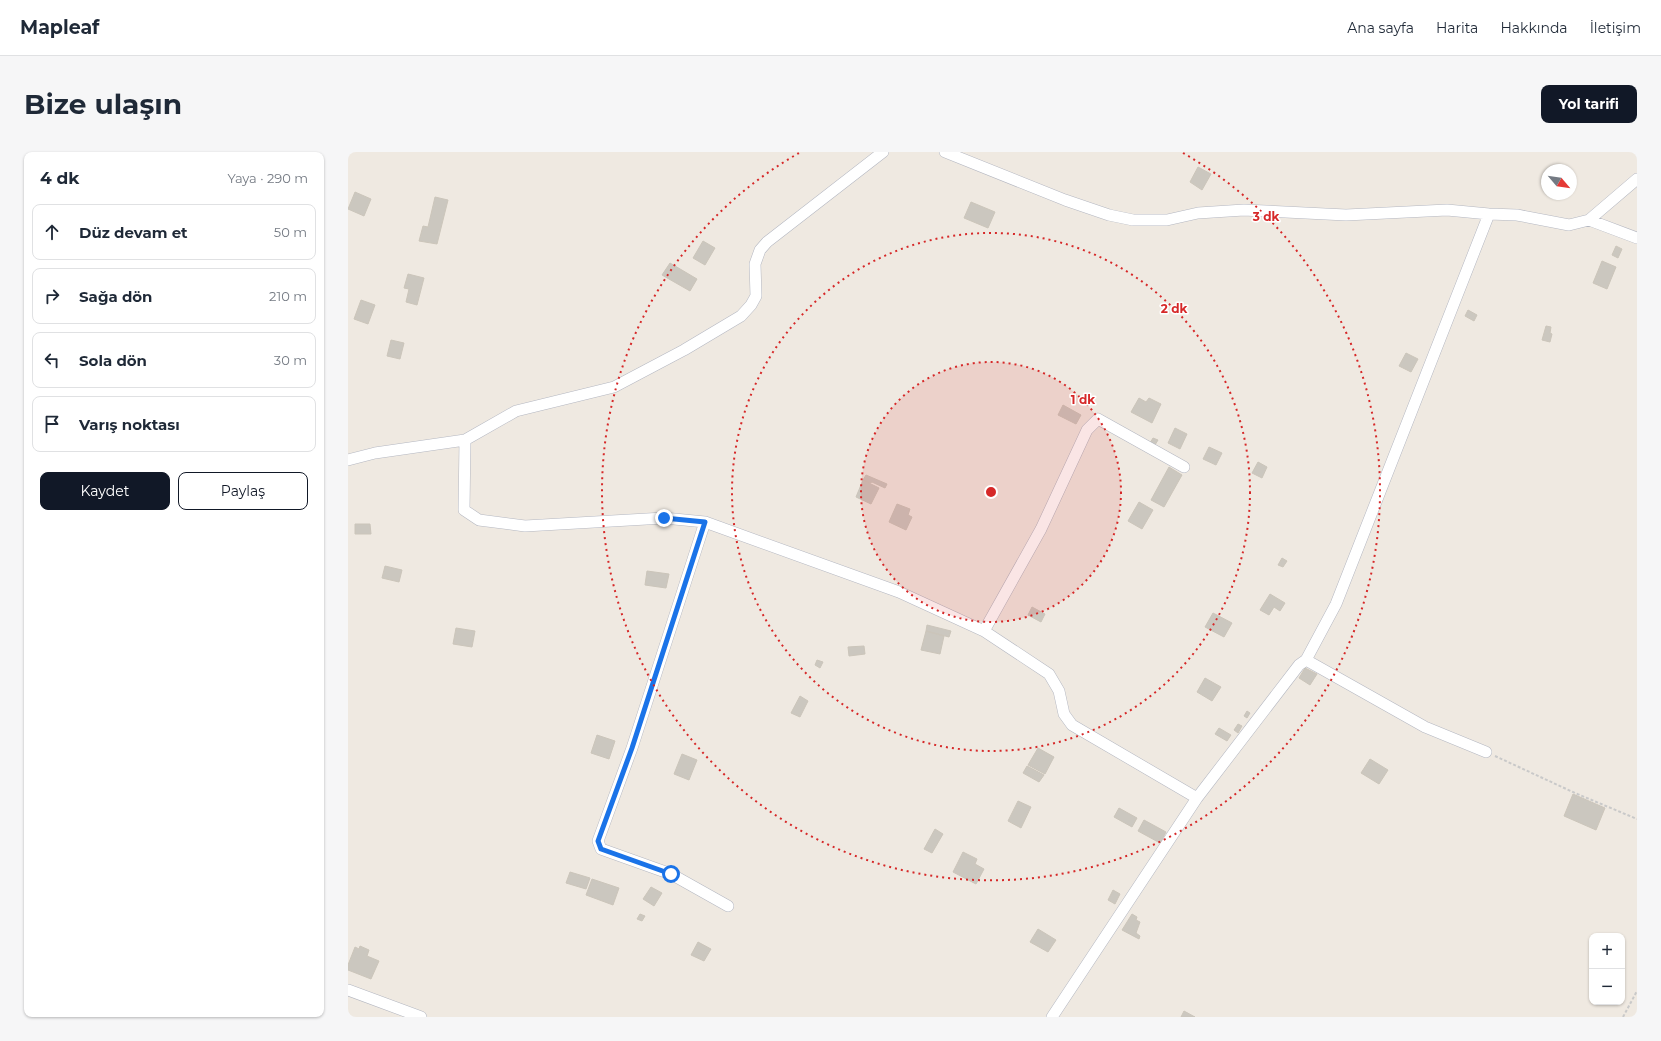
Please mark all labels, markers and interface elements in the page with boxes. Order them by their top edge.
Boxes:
text: Mapleaf [20,16,99,39]
text: Ana sayfa [1347,19,1414,37]
text: Harita [1436,19,1478,37]
text: Hakkında [1500,19,1568,37]
text: İletişim [1590,19,1641,37]
button: Yol tarifi [1541,85,1637,123]
text: Bize ulaşın [24,87,182,121]
north arrow [1541,164,1577,200]
text: 4 dk [40,168,79,188]
text: Yaya · 290 m [228,170,308,186]
text: 3 dk [1252,209,1279,224]
icon: ahead [41,221,63,243]
text: Düz devam et [79,223,188,242]
text: 50 m [274,224,307,240]
icon: right [41,285,63,307]
text: Sağa dön [79,287,152,306]
text: 210 m [269,288,307,304]
text: 2 dk [1161,301,1187,316]
icon: left [41,349,63,371]
text: Sola dön [79,351,147,370]
text: 30 m [274,352,307,368]
text: 1 dk [1071,392,1095,407]
icon: arrive [41,413,63,435]
text: Varış noktası [79,415,180,434]
button: Kaydet [40,472,170,510]
button: Paylaş [178,472,308,510]
centre of rings [984,485,998,499]
route end [655,509,673,527]
route start [662,865,680,883]
map controls [1589,933,1625,1005]
button: + [1589,933,1625,969]
button: − [1589,969,1625,1005]

